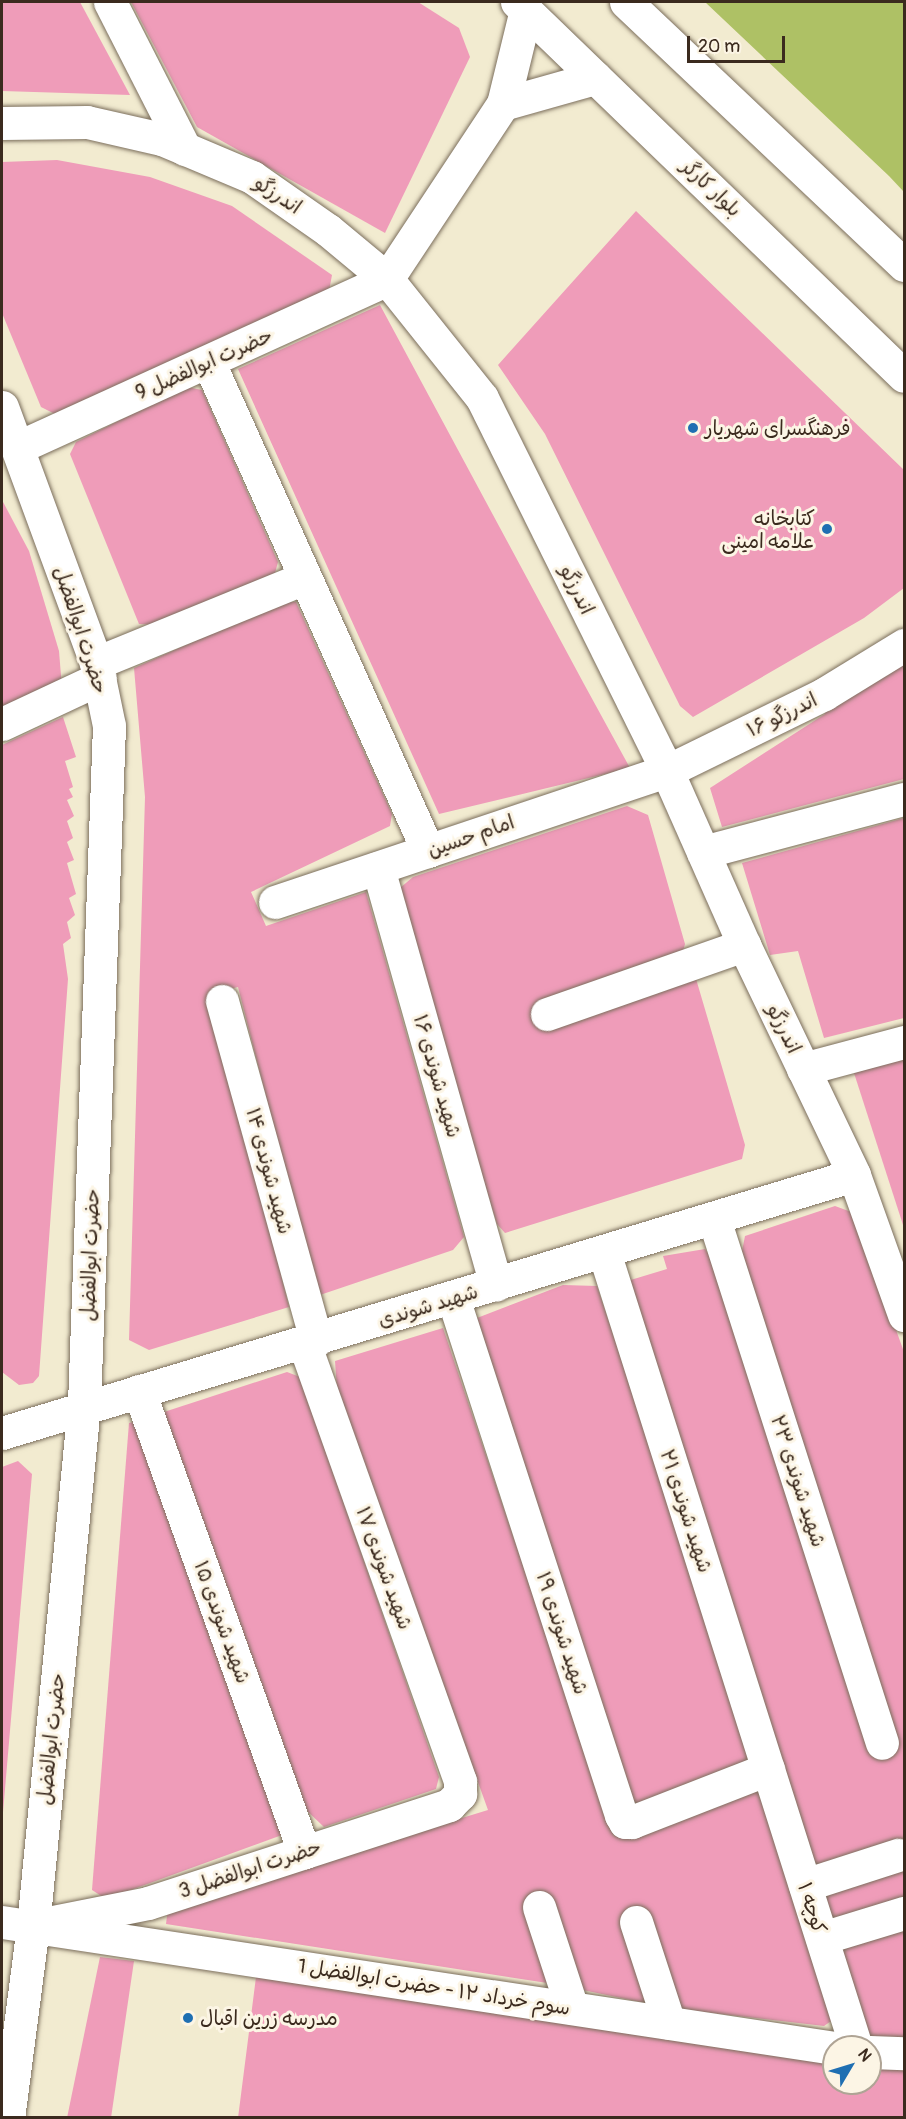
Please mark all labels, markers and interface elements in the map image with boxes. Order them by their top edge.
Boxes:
scale bar [690,24,788,62]
text: 20 m [698,35,740,58]
street label: بلوار کارگر [676,154,746,222]
street label: اندرزگو [250,171,306,219]
street label: حضرت ابوالفضل 9 [132,323,276,405]
place label: فرهنگسرای شهریار [705,416,850,440]
marker: فرهنگسرای شهریار [686,421,700,435]
place label: کتابخانه علامه امینی [722,506,815,553]
marker: کتابخانه علامه امینی [820,522,834,536]
street label: اندرزگو [555,561,599,619]
street label: حضرت ابوالفضل [49,563,113,697]
street label: اندرزگو ۱۶ [743,688,821,742]
street label: امام حسین [424,810,518,862]
street label: اندرزگو [762,1000,806,1058]
street label: شهید شوندی ۱۶ [408,1012,466,1140]
street label: شهید شوندی ۱۴ [241,1105,297,1237]
street label: حضرت ابوالفضل [76,1188,104,1322]
street label: شهید شوندی [375,1279,481,1333]
street label: شهید شوندی ۲۳ [765,1412,831,1550]
street label: شهید شوندی ۲۱ [655,1446,717,1576]
street label: شهید شوندی ۱۷ [351,1503,417,1633]
street label: شهید شوندی ۱۵ [189,1557,255,1687]
street label: شهید شوندی ۱۹ [531,1569,593,1697]
street label: حضرت ابوالفضل [32,1672,70,1806]
street label: حضرت ابوالفضل 3 [176,1835,324,1903]
street label: کوچه ۱ [792,1879,832,1937]
street label: سوم خرداد ۱۲ - حضرت ابوالفضل 1 [296,1954,572,2020]
place label: مدرسه زرین اقبال [200,2006,338,2030]
marker: مدرسه زرین اقبال [181,2011,195,2025]
north arrow [822,2035,882,2095]
text: N [853,2045,876,2066]

